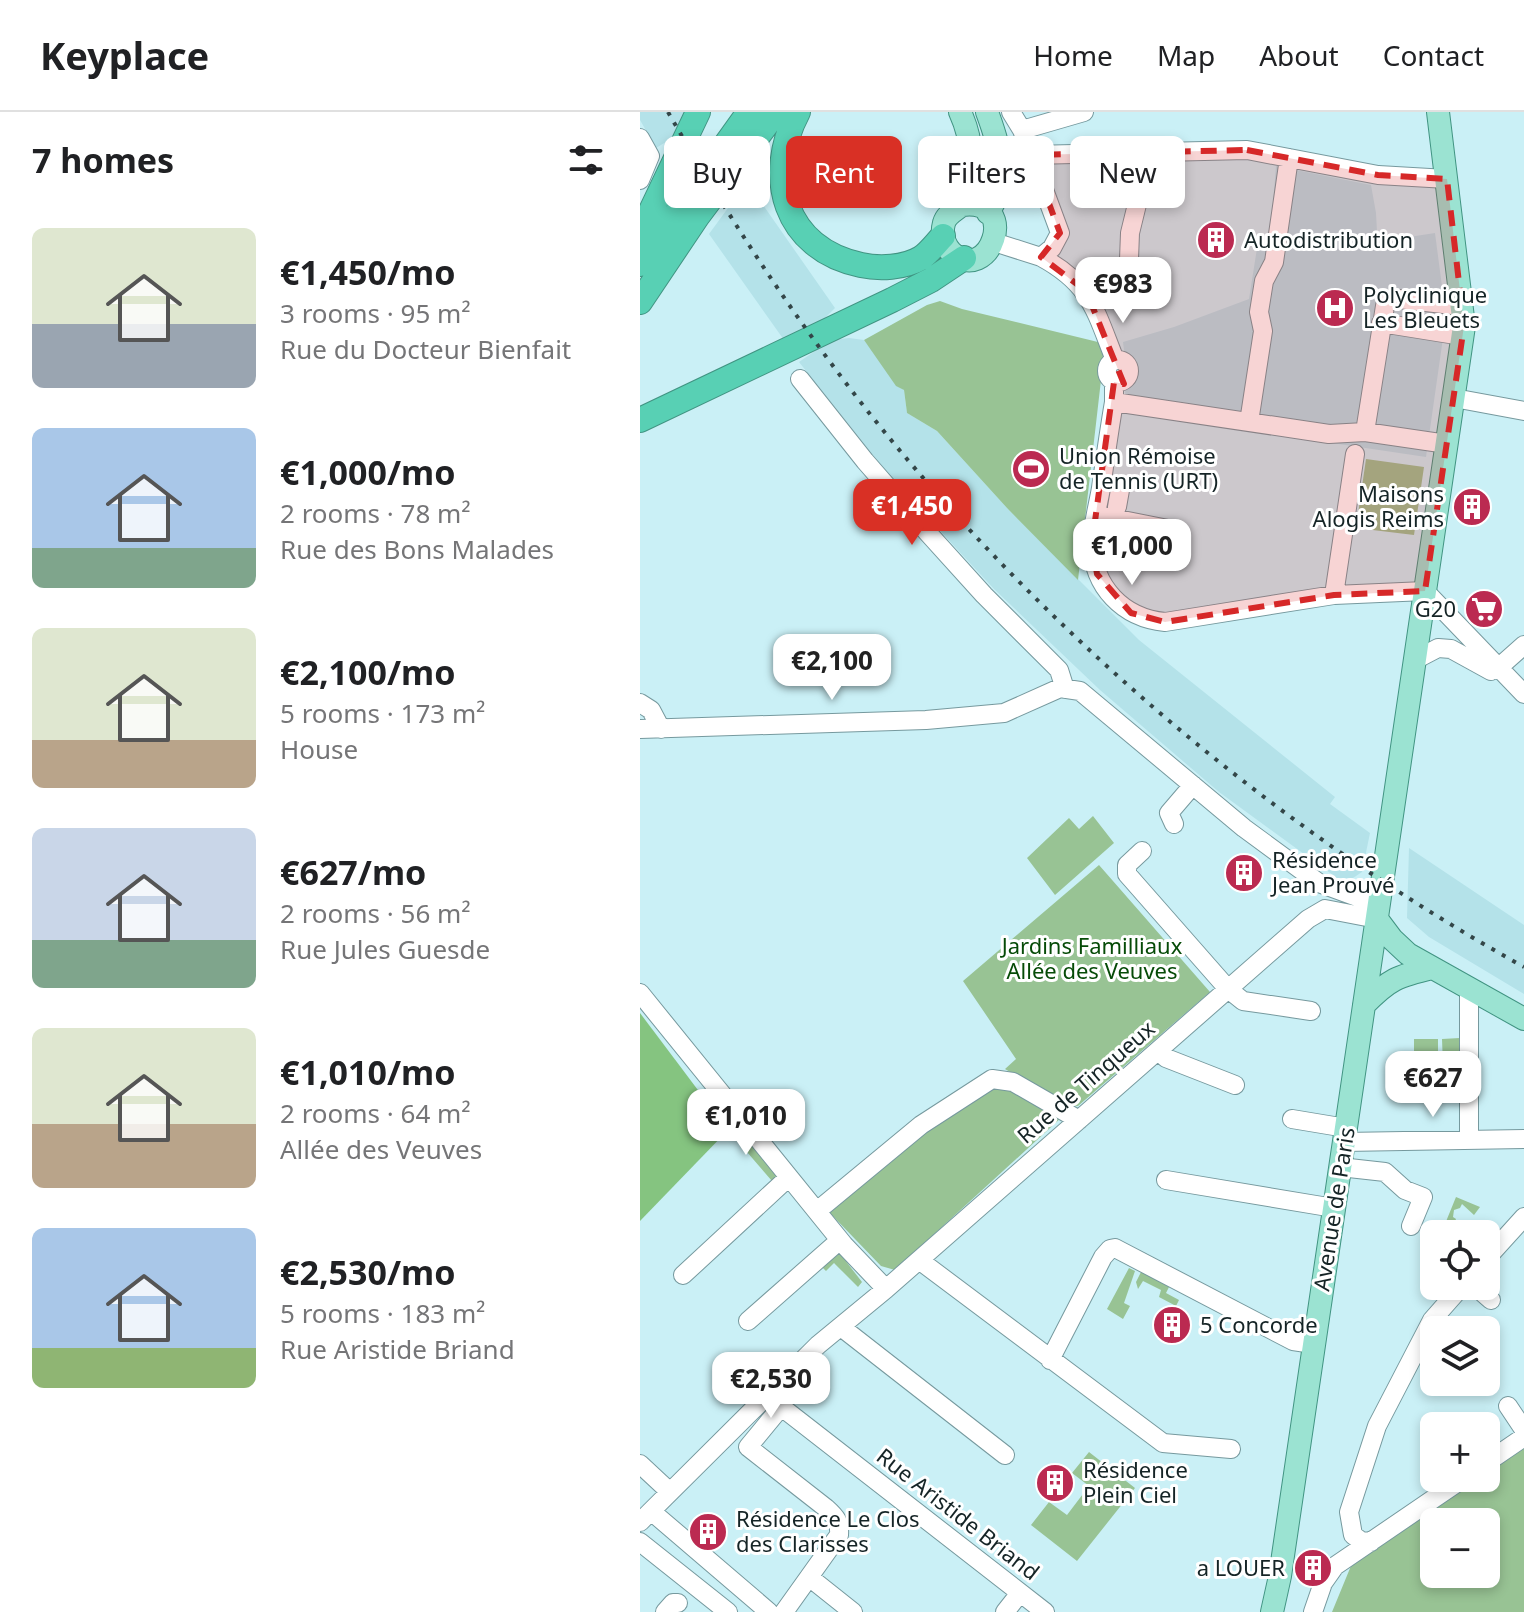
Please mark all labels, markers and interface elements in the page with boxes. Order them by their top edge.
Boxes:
text: Keyplace [40,29,209,81]
text: Home [1033,36,1113,74]
text: Map [1157,36,1215,74]
text: About [1259,36,1339,74]
text: Contact [1383,36,1484,74]
chip: Buy [664,136,770,208]
chip: Rent [786,136,902,208]
chip: Filters [918,136,1054,208]
chip: New [1070,136,1185,208]
text: 7 homes [32,137,174,183]
icon: filters [564,138,608,182]
building icon: Autodistribution [1195,219,1237,261]
place label: Autodistribution [1244,224,1413,254]
text: €1,450/mo [280,249,455,295]
pin: €983 [1076,257,1170,325]
icon: home [96,260,192,356]
text: €983 [1093,265,1153,301]
place label: Polyclinique Les Bleuets [1363,279,1487,334]
hospital icon: Polyclinique Les Bleuets [1314,287,1356,329]
text: 3 rooms · 95 m² [280,295,470,331]
text: Rue du Docteur Bienfait [280,331,571,367]
place label: Union Rémoise de Tennis (URT) [1059,440,1218,495]
sports icon: Union Rémoise de Tennis (URT) [1010,448,1052,490]
text: €1,000/mo [280,449,455,495]
icon: home [96,460,192,556]
place label: Maisons Alogis Reims [1313,478,1444,533]
pin: €1,450 [847,479,977,547]
building icon: Maisons Alogis Reims [1451,486,1493,528]
text: €1,450 [871,487,953,523]
text: 2 rooms · 78 m² [280,495,470,531]
pin: €1,000 [1067,519,1197,587]
text: €1,000 [1091,527,1173,563]
text: Rue des Bons Malades [280,531,554,567]
supermarket icon: G20 [1463,588,1505,630]
place label: G20 [1415,593,1456,623]
pin: €2,100 [767,634,897,702]
text: €2,100 [791,642,873,678]
text: €2,100/mo [280,649,455,695]
icon: home [96,660,192,756]
text: 5 rooms · 173 m² [280,695,485,731]
text: House [280,731,358,767]
place label: Résidence Jean Prouvé [1270,844,1395,899]
text: €627/mo [280,849,426,895]
building icon: Résidence Jean Prouvé [1223,852,1265,894]
icon: home [96,860,192,956]
text: 2 rooms · 56 m² [280,895,470,931]
park label: Jardins Familliaux Allée des Veuves [1000,930,1183,985]
text: Rue Jules Guesde [280,931,490,967]
street label: Rue de Tinqueux [1010,1013,1161,1149]
text: €1,010/mo [280,1049,455,1095]
pin: €627 [1386,1051,1480,1119]
text: €627 [1403,1059,1463,1095]
icon: home [96,1060,192,1156]
pin: €1,010 [681,1089,811,1157]
text: 2 rooms · 64 m² [280,1095,470,1131]
text: €1,010 [705,1097,787,1133]
street label: Avenue de Paris [1305,1125,1361,1293]
text: Allée des Veuves [280,1131,482,1167]
map controls [1420,1220,1500,1588]
button: locate [1420,1220,1500,1300]
text: €2,530/mo [280,1249,455,1295]
icon: home [96,1260,192,1356]
text: 5 rooms · 183 m² [280,1295,485,1331]
building icon: 5 Concorde [1151,1304,1193,1346]
place label: 5 Concorde [1200,1309,1318,1339]
button: layers [1420,1316,1500,1396]
text: Rue Aristide Briand [280,1331,515,1367]
pin: €2,530 [706,1352,836,1420]
text: €2,530 [730,1360,812,1396]
button: + [1420,1412,1500,1492]
street label: Rue Aristide Briand [871,1440,1046,1586]
place label: Résidence Plein Ciel [1083,1454,1188,1509]
building icon: Résidence Plein Ciel [1034,1462,1076,1504]
place label: Résidence Le Clos des Clarisses [736,1503,920,1558]
button: − [1420,1508,1500,1588]
building icon: Résidence Le Clos des Clarisses [687,1511,729,1553]
building icon: a LOUER [1292,1547,1334,1589]
place label: a LOUER [1197,1552,1285,1582]

